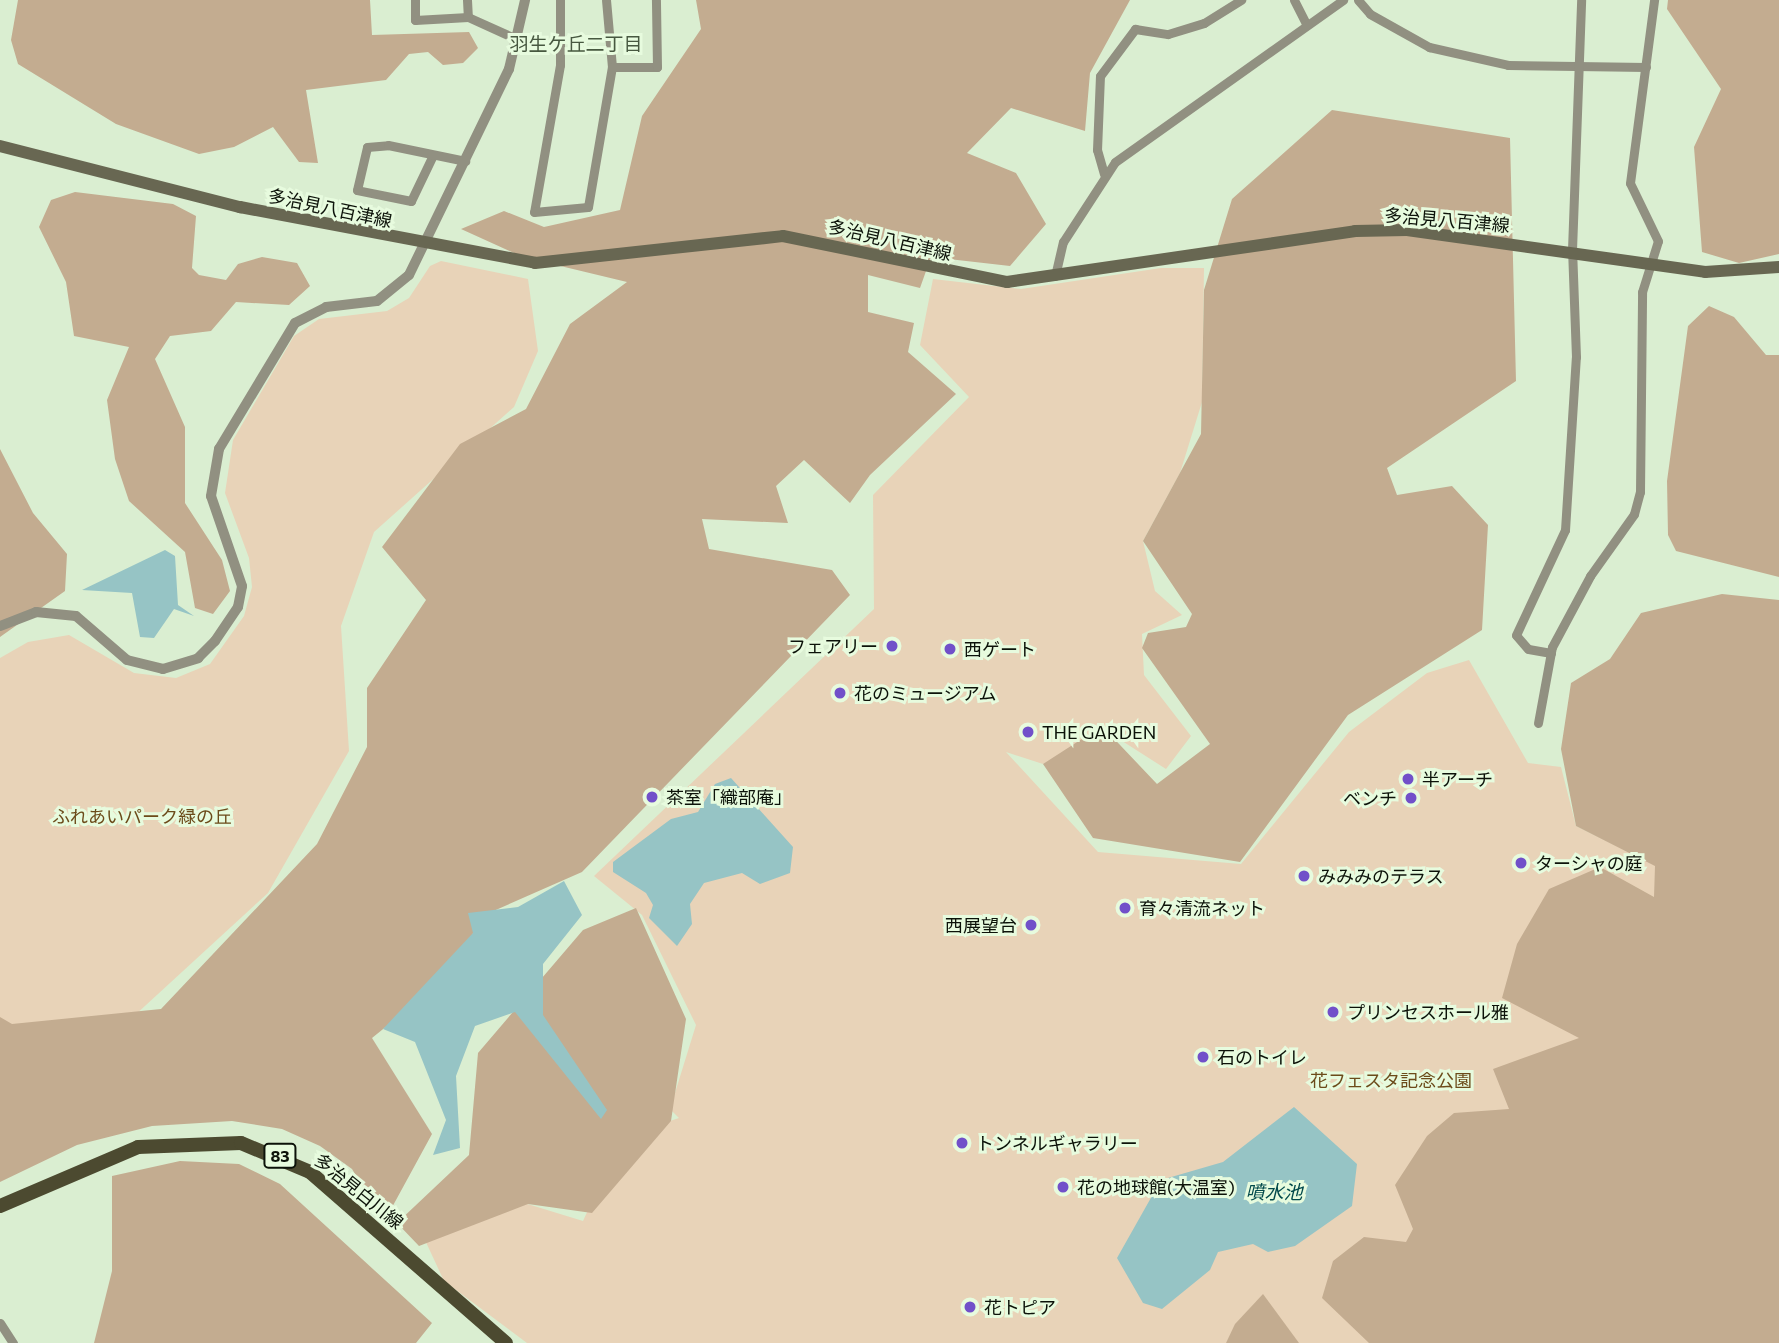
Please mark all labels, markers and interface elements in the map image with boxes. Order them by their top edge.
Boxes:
district label: 羽生ケ丘二丁目 [510,33,642,55]
street label: 多治見八百津線 [266,184,394,232]
street label: 多治見八百津線 [1383,204,1511,236]
street label: 多治見八百津線 [826,215,954,265]
place label: フェアリー [788,635,878,657]
marker: フェアリー [884,638,900,654]
place label: 西ゲート [964,638,1036,660]
marker: 西ゲート [942,641,958,657]
place label: 花のミュージアム [854,682,998,704]
marker: 花のミュージアム [832,685,848,701]
place label: THE GARDEN [1042,721,1156,743]
marker: THE GARDEN [1020,724,1036,740]
place label: 半アーチ [1422,768,1493,790]
marker: 半アーチ [1400,771,1416,787]
place label: 茶室「織部庵」 [666,786,792,808]
place label: ベンチ [1343,787,1397,809]
marker: 茶室「織部庵」 [644,789,660,805]
marker: ベンチ [1403,790,1419,806]
park label: ふれあいパーク緑の丘 [52,805,232,827]
place label: ターシャの庭 [1535,852,1643,874]
marker: ターシャの庭 [1513,855,1529,871]
place label: みみみのテラス [1318,865,1444,887]
marker: みみみのテラス [1296,868,1312,884]
place label: 育々清流ネット [1139,897,1265,919]
marker: 育々清流ネット [1117,900,1133,916]
place label: 西展望台 [945,914,1017,936]
marker: 西展望台 [1023,917,1039,933]
place label: プリンセスホール雅 [1347,1001,1509,1023]
marker: プリンセスホール雅 [1325,1004,1341,1020]
place label: 石のトイレ [1217,1046,1307,1068]
marker: 石のトイレ [1195,1049,1211,1065]
park label: 花フェスタ記念公園 [1310,1069,1472,1091]
place label: トンネルギャラリー [976,1132,1138,1154]
marker: トンネルギャラリー [954,1135,970,1151]
road number: 83 [262,1144,298,1168]
street label: 多治見白川線 [310,1149,408,1233]
place label: 花の地球館(大温室) [1077,1176,1235,1198]
marker: 花の地球館(大温室) [1055,1179,1071,1195]
water label: 噴水池 [1246,1181,1302,1203]
place label: 花トピア [984,1296,1056,1318]
marker: 花トピア [962,1299,978,1315]

